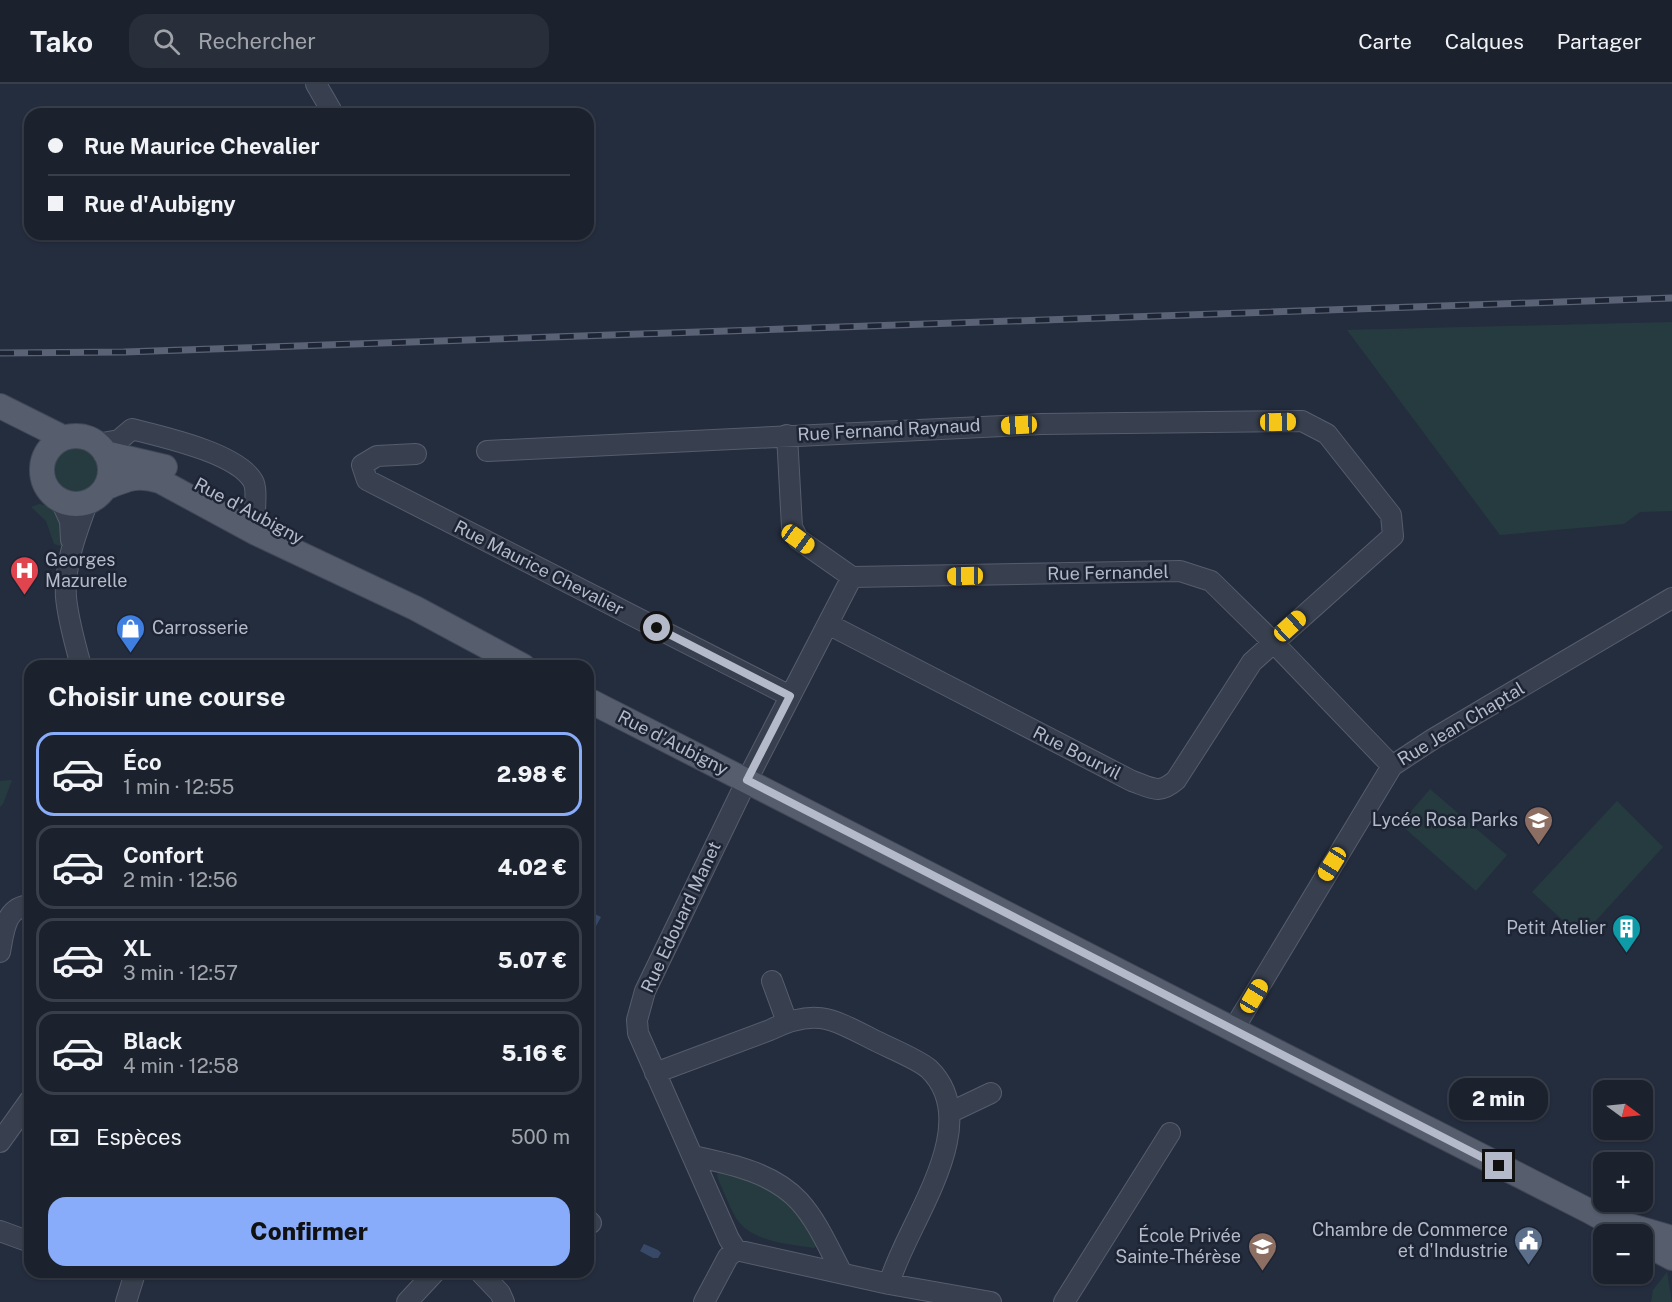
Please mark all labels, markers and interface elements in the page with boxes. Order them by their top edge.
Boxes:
search box [129,14,549,68]
text: Tako [30,25,93,58]
icon: search [150,25,183,58]
text: Rechercher [198,28,316,54]
text: Carte [1358,29,1412,54]
text: Calques [1445,29,1524,54]
text: Partager [1557,29,1642,54]
text: Rue Maurice Chevalier [84,133,320,159]
text: Rue d'Aubigny [84,191,236,217]
car [1260,413,1296,431]
street label: Rue Fernand Raynaud [797,414,981,445]
car [1001,415,1037,435]
street label: Rue d'Aubigny [191,473,308,548]
street label: Rue Maurice Chevalier [451,516,628,620]
car [778,521,818,557]
place label: Georges Mazurelle [45,549,127,591]
hospital icon: Georges Mazurelle [8,554,40,596]
street label: Rue Fernandel [1047,561,1169,584]
car [947,567,983,585]
car [1271,607,1309,645]
shop icon: Carrosserie [115,612,147,654]
route start [643,614,670,641]
place label: Carrosserie [152,617,248,638]
street label: Rue Jean Chaptal [1394,677,1528,770]
text: Choisir une course [48,680,286,712]
street label: Rue d'Aubigny [615,706,732,780]
street label: Rue Bourvil [1030,721,1125,784]
icon: car [51,747,105,801]
text: Éco [123,749,162,775]
text: 2.98 € [497,761,567,787]
text: 1 min · 12:55 [123,775,234,799]
school or university icon: Lycée Rosa Parks [1523,804,1555,846]
place label: Lycée Rosa Parks [1372,809,1518,830]
street label: Rue Edouard Manet [636,838,725,996]
icon: car [51,840,105,894]
text: Confort [123,842,204,868]
car [1315,844,1349,884]
text: 4.02 € [497,854,567,880]
text: 2 min · 12:56 [123,868,238,892]
building icon: Petit Atelier [1611,912,1643,954]
place label: Petit Atelier [1506,917,1606,938]
icon: car [51,933,105,987]
text: XL [123,935,151,961]
text: 5.07 € [498,947,567,973]
text: 3 min · 12:57 [123,961,238,985]
car [1237,976,1271,1016]
icon: car [51,1026,105,1080]
text: Black [123,1028,182,1054]
text: 5.16 € [501,1040,567,1066]
text: 4 min · 12:58 [123,1054,239,1078]
callout: 2 min [1450,1079,1549,1121]
north arrow [1593,1080,1653,1140]
map controls [1593,1080,1653,1284]
text: 2 min [1472,1087,1525,1111]
icon: cash [48,1121,81,1154]
text: Espèces [96,1124,182,1150]
text: 500 m [511,1125,570,1149]
route end [1485,1152,1512,1179]
button: + [1593,1152,1653,1212]
button: Confirmer [48,1197,570,1266]
place label: Chambre de Commerce et d'Industrie [1312,1219,1508,1261]
place label: École Privée Sainte-Thérèse [1115,1224,1241,1267]
public building icon: Chambre de Commerce et d'Industrie [1513,1224,1545,1266]
button: − [1593,1224,1653,1284]
school or university icon: École Privée Sainte-Thérèse [1246,1230,1278,1272]

